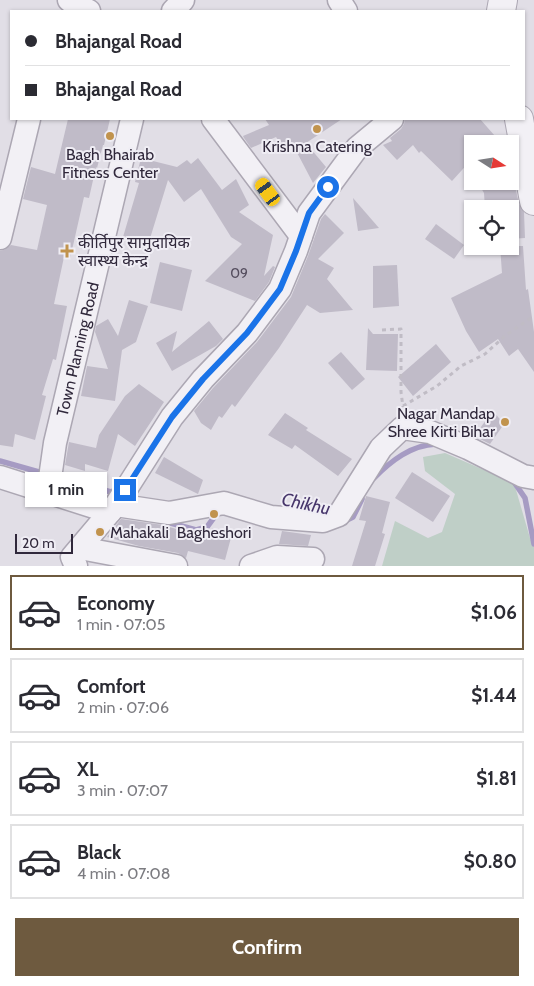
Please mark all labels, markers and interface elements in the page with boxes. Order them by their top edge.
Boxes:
text: Bhajangal Road [55,30,182,53]
text: Bhajangal Road [55,78,182,101]
marker: Krishna Catering [311,123,323,135]
marker: Bagh Bhairab Fitness Center [104,130,116,142]
north arrow [464,135,519,190]
map controls [464,135,519,255]
place label: Krishna Catering [262,137,373,156]
place label: Bagh Bhairab Fitness Center [62,145,159,182]
car [253,175,282,209]
route start [317,176,339,198]
button: locate [464,200,519,255]
place label: कीर्तिपुर सामुदायिक स्वास्थ्य केन्द्र [78,233,191,270]
marker: कीर्तिपुर सामुदायिक स्वास्थ्य केन्द्र [60,244,74,258]
house number: 09 [230,264,248,282]
street label: Town Planning Road [52,280,102,418]
place label: Nagar Mandap Shree Kirti Bihar [388,404,496,441]
marker: Nagar Mandap Shree Kirti Bihar [499,416,511,428]
callout: 1 min [25,472,108,508]
route end [114,479,136,501]
text: 1 min [48,480,84,499]
water label: Chikhu [280,488,332,520]
marker: Bagheshori [208,508,220,520]
place label: Mahakali [110,523,169,542]
place label: Bagheshori [177,523,251,542]
marker: Mahakali [94,526,106,538]
scale bar [15,531,72,554]
text: 20 m [22,534,55,552]
icon: car [17,590,62,635]
text: Economy [77,592,155,615]
text: $1.06 [471,601,517,624]
text: 1 min · 07:05 [77,615,165,634]
icon: car [17,673,62,718]
text: Comfort [77,675,146,698]
text: $1.44 [471,684,517,707]
text: 2 min · 07:06 [77,698,169,717]
icon: car [17,756,62,801]
text: XL [77,758,98,781]
text: $1.81 [476,767,517,790]
text: 3 min · 07:07 [77,781,168,800]
icon: car [17,839,62,884]
text: Black [77,841,121,864]
text: $0.80 [464,850,517,873]
text: 4 min · 07:08 [77,864,170,883]
button: Confirm [15,918,519,976]

